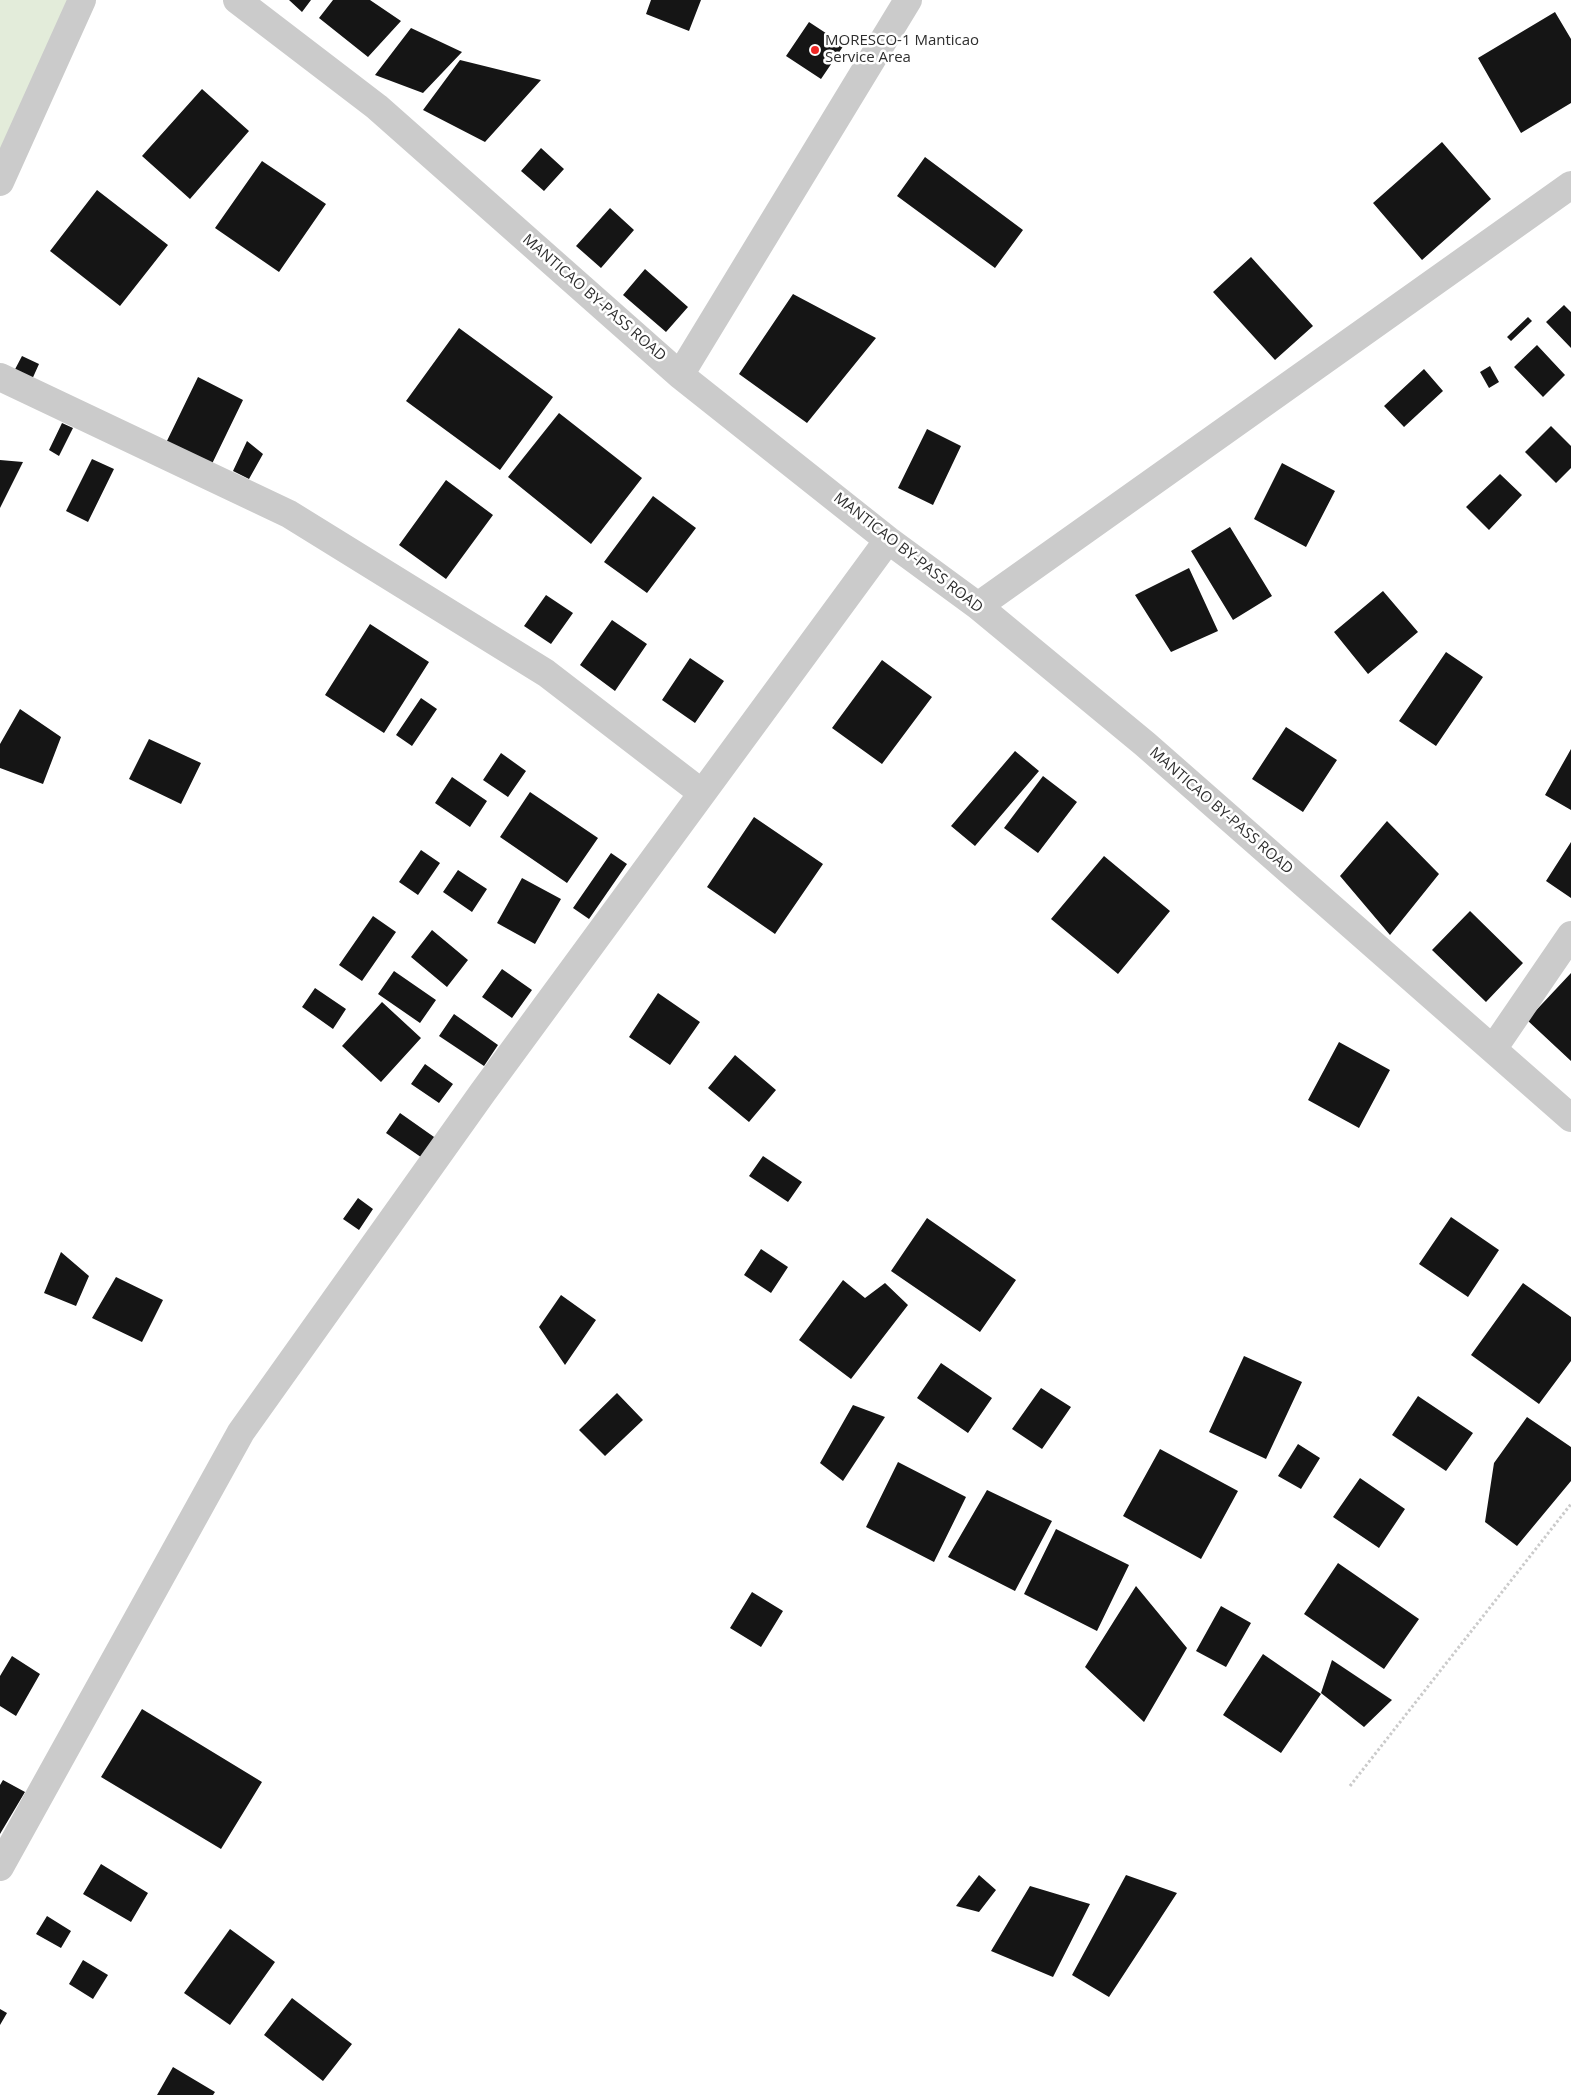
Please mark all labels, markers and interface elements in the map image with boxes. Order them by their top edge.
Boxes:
place label: MORESCO-1 Manticao Service Area [825,32,979,67]
marker: MORESCO-1 Manticao Service Area [809,44,821,56]
street label: MANTICAO BY-PASS ROAD [519,231,669,365]
street label: MANTICAO BY-PASS ROAD [830,489,986,617]
street label: MANTICAO BY-PASS ROAD [1146,744,1296,878]

